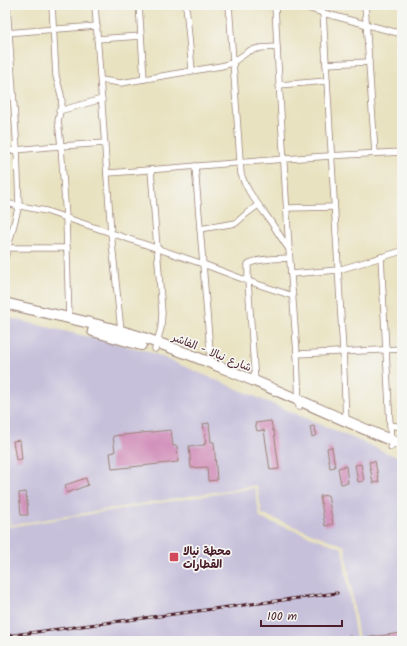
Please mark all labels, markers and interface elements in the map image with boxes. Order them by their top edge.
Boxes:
street label: شارع نيالا - الفاشر [168,328,254,377]
place label: محطة نيالا القطارات [183,543,231,574]
marker: محطة نيالا القطارات [168,551,180,563]
scale bar [261,602,342,628]
text: 100 m [267,607,298,626]

